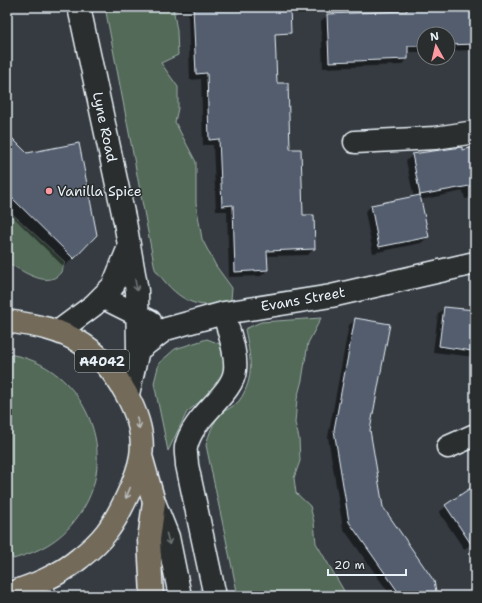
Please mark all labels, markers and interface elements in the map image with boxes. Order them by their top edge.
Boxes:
north arrow [416,26,456,66]
text: N [429,29,440,45]
street label: Lyne Road [89,90,121,164]
place label: Vanilla Spice [57,182,142,200]
marker: Vanilla Spice [44,186,54,196]
one-way arrow [132,279,140,292]
street label: Evans Street [259,283,347,315]
road number: A4042 [75,350,129,372]
one-way arrow [134,417,142,430]
one-way arrow [124,486,131,498]
one-way arrow [164,532,172,545]
scale bar [328,551,406,577]
text: 20 m [334,557,365,573]

